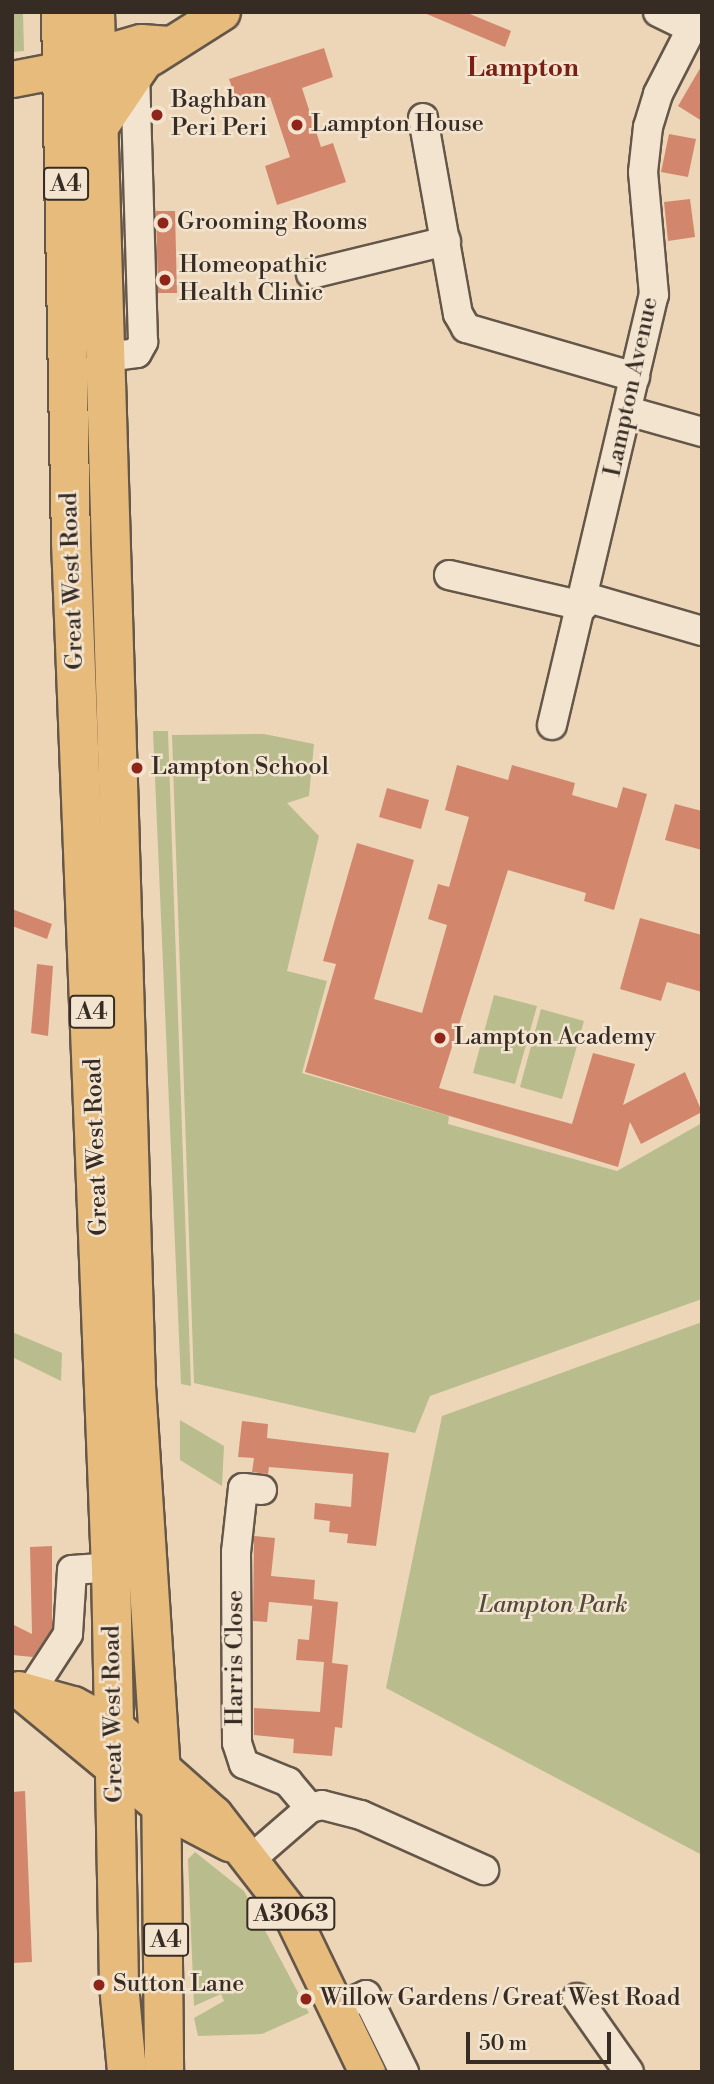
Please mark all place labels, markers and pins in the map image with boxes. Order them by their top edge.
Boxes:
place label: Baghban Peri Peri [171,87,267,143]
marker: Baghban Peri Peri [149,107,165,123]
place label: Lampton House [311,111,484,139]
marker: Lampton House [289,117,305,133]
place label: Grooming Rooms [177,209,367,237]
marker: Grooming Rooms [155,215,171,231]
place label: Homeopathic Health Clinic [179,252,327,308]
marker: Homeopathic Health Clinic [157,272,173,288]
place label: Lampton School [151,754,329,782]
marker: Lampton School [129,760,145,776]
place label: Lampton Academy [454,1024,656,1052]
marker: Lampton Academy [432,1030,448,1046]
place label: Sutton Lane [113,1971,244,1999]
marker: Sutton Lane [91,1977,107,1993]
place label: Willow Gardens / Great West Road [320,1985,680,2013]
marker: Willow Gardens / Great West Road [298,1991,314,2007]

